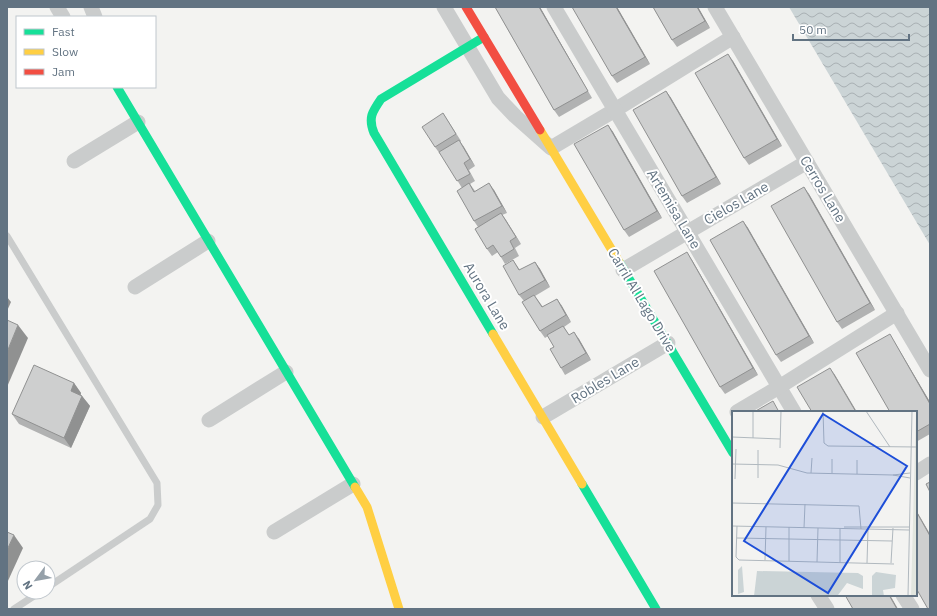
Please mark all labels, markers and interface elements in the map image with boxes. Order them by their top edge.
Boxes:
legend [16,16,156,88]
scale bar [793,16,909,42]
text: 50 m [799,22,827,37]
text: Fast [52,24,75,39]
text: Slow [52,44,78,59]
text: Jam [52,64,75,79]
street label: Cerros Lane [796,152,850,226]
street label: Artemisa Lane [643,166,705,253]
street label: Cielos Lane [700,177,772,229]
street label: Carril Al Lago Drive [604,245,680,356]
street label: Aurora Lane [460,259,514,333]
street label: Robles Lane [568,352,643,407]
inset map [732,411,917,596]
north arrow [16,560,56,600]
text: N [19,578,36,592]

